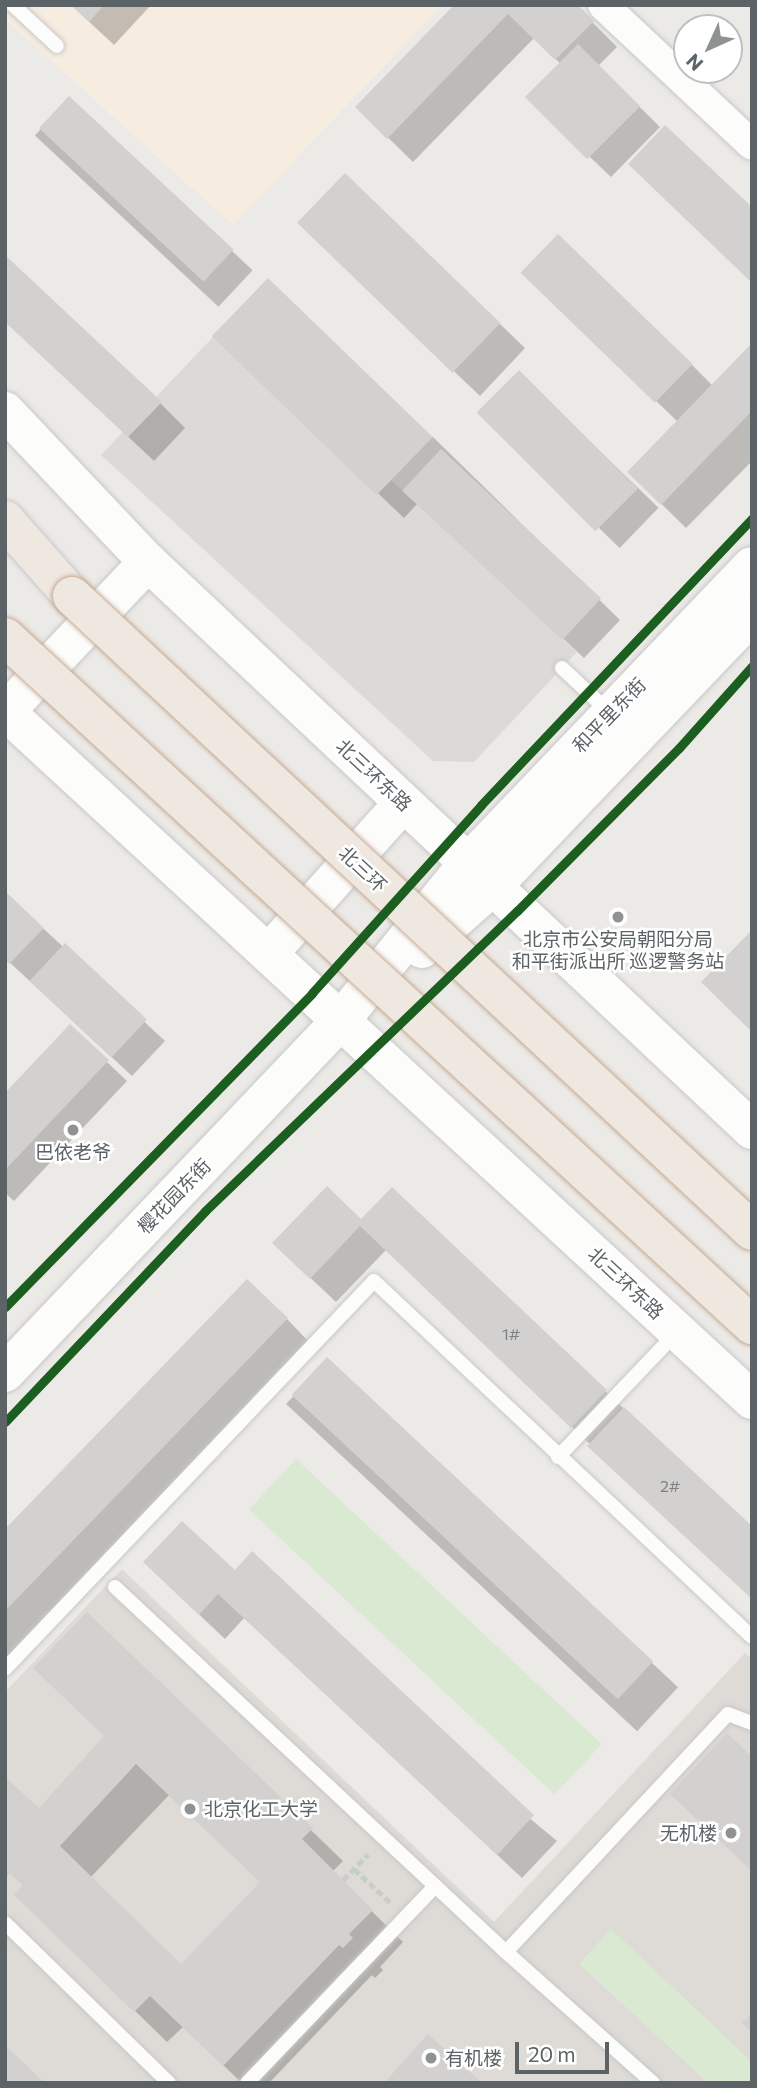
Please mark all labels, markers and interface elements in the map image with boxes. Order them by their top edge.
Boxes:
north arrow [673,14,743,84]
text: N [681,50,707,76]
street label: 和平里东街 [568,673,650,757]
street label: 北三环东路 [331,734,417,816]
street label: 北三环 [334,841,392,897]
marker: 北京市公安局朝阳分局 和平街派出所 巡逻警务站 [610,909,626,925]
place label: 北京市公安局朝阳分局 和平街派出所 巡逻警务站 [512,928,724,972]
marker: 巴依老爷 [65,1122,81,1138]
place label: 巴依老爷 [35,1141,111,1163]
street label: 樱花园东街 [133,1154,215,1238]
street label: 北三环东路 [583,1242,669,1324]
house number: 1# [502,1324,520,1344]
house number: 2# [660,1476,680,1496]
place label: 北京化工大学 [204,1798,318,1820]
marker: 北京化工大学 [182,1801,198,1817]
place label: 无机楼 [660,1822,717,1844]
marker: 无机楼 [723,1825,739,1841]
scale bar [519,2028,614,2072]
text: 20 m [528,2041,576,2066]
place label: 有机楼 [445,2047,502,2069]
marker: 有机楼 [423,2050,439,2066]

